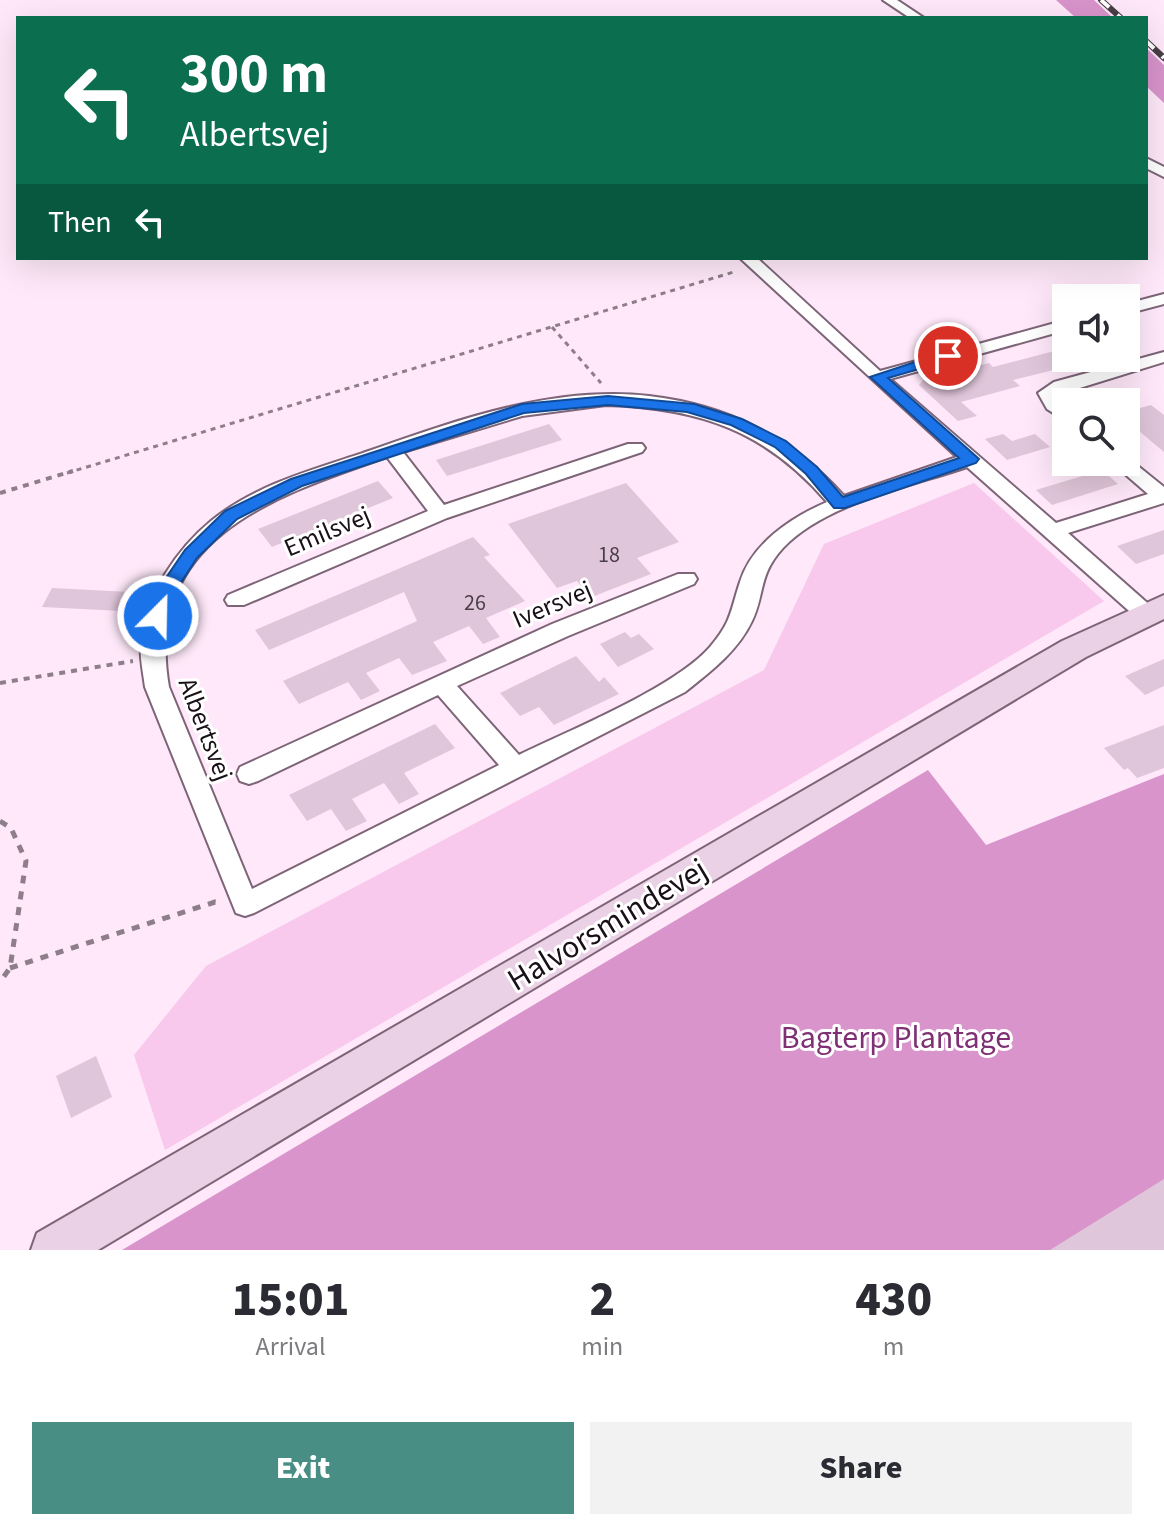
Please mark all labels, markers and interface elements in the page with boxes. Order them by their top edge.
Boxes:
text: 300 m [180,35,328,114]
icon: left [48,48,152,152]
text: Albertsvej [180,109,329,160]
icon: left [128,200,172,244]
text: Then [48,201,112,244]
map controls [1052,284,1140,476]
button: sound [1052,284,1140,372]
pin [914,322,982,390]
icon: arrive [926,334,970,378]
button: search [1052,388,1140,476]
street label: Emilsvej [278,497,376,566]
house number: 18 [598,539,620,571]
street label: Iversvej [507,571,598,638]
position arrow [116,574,200,658]
house number: 26 [464,587,486,619]
street label: Albertsvej [169,672,242,786]
street label: Halvorsmindevej [499,847,716,1003]
park label: Bagterp Plantage [781,1015,1011,1061]
text: 15:01 [232,1266,349,1334]
text: 2 [589,1266,615,1334]
text: 430 [855,1266,932,1334]
text: Arrival [256,1328,326,1365]
text: min [581,1328,623,1365]
text: m [883,1328,904,1365]
button: Exit [32,1422,574,1514]
button: Share [590,1422,1132,1514]

